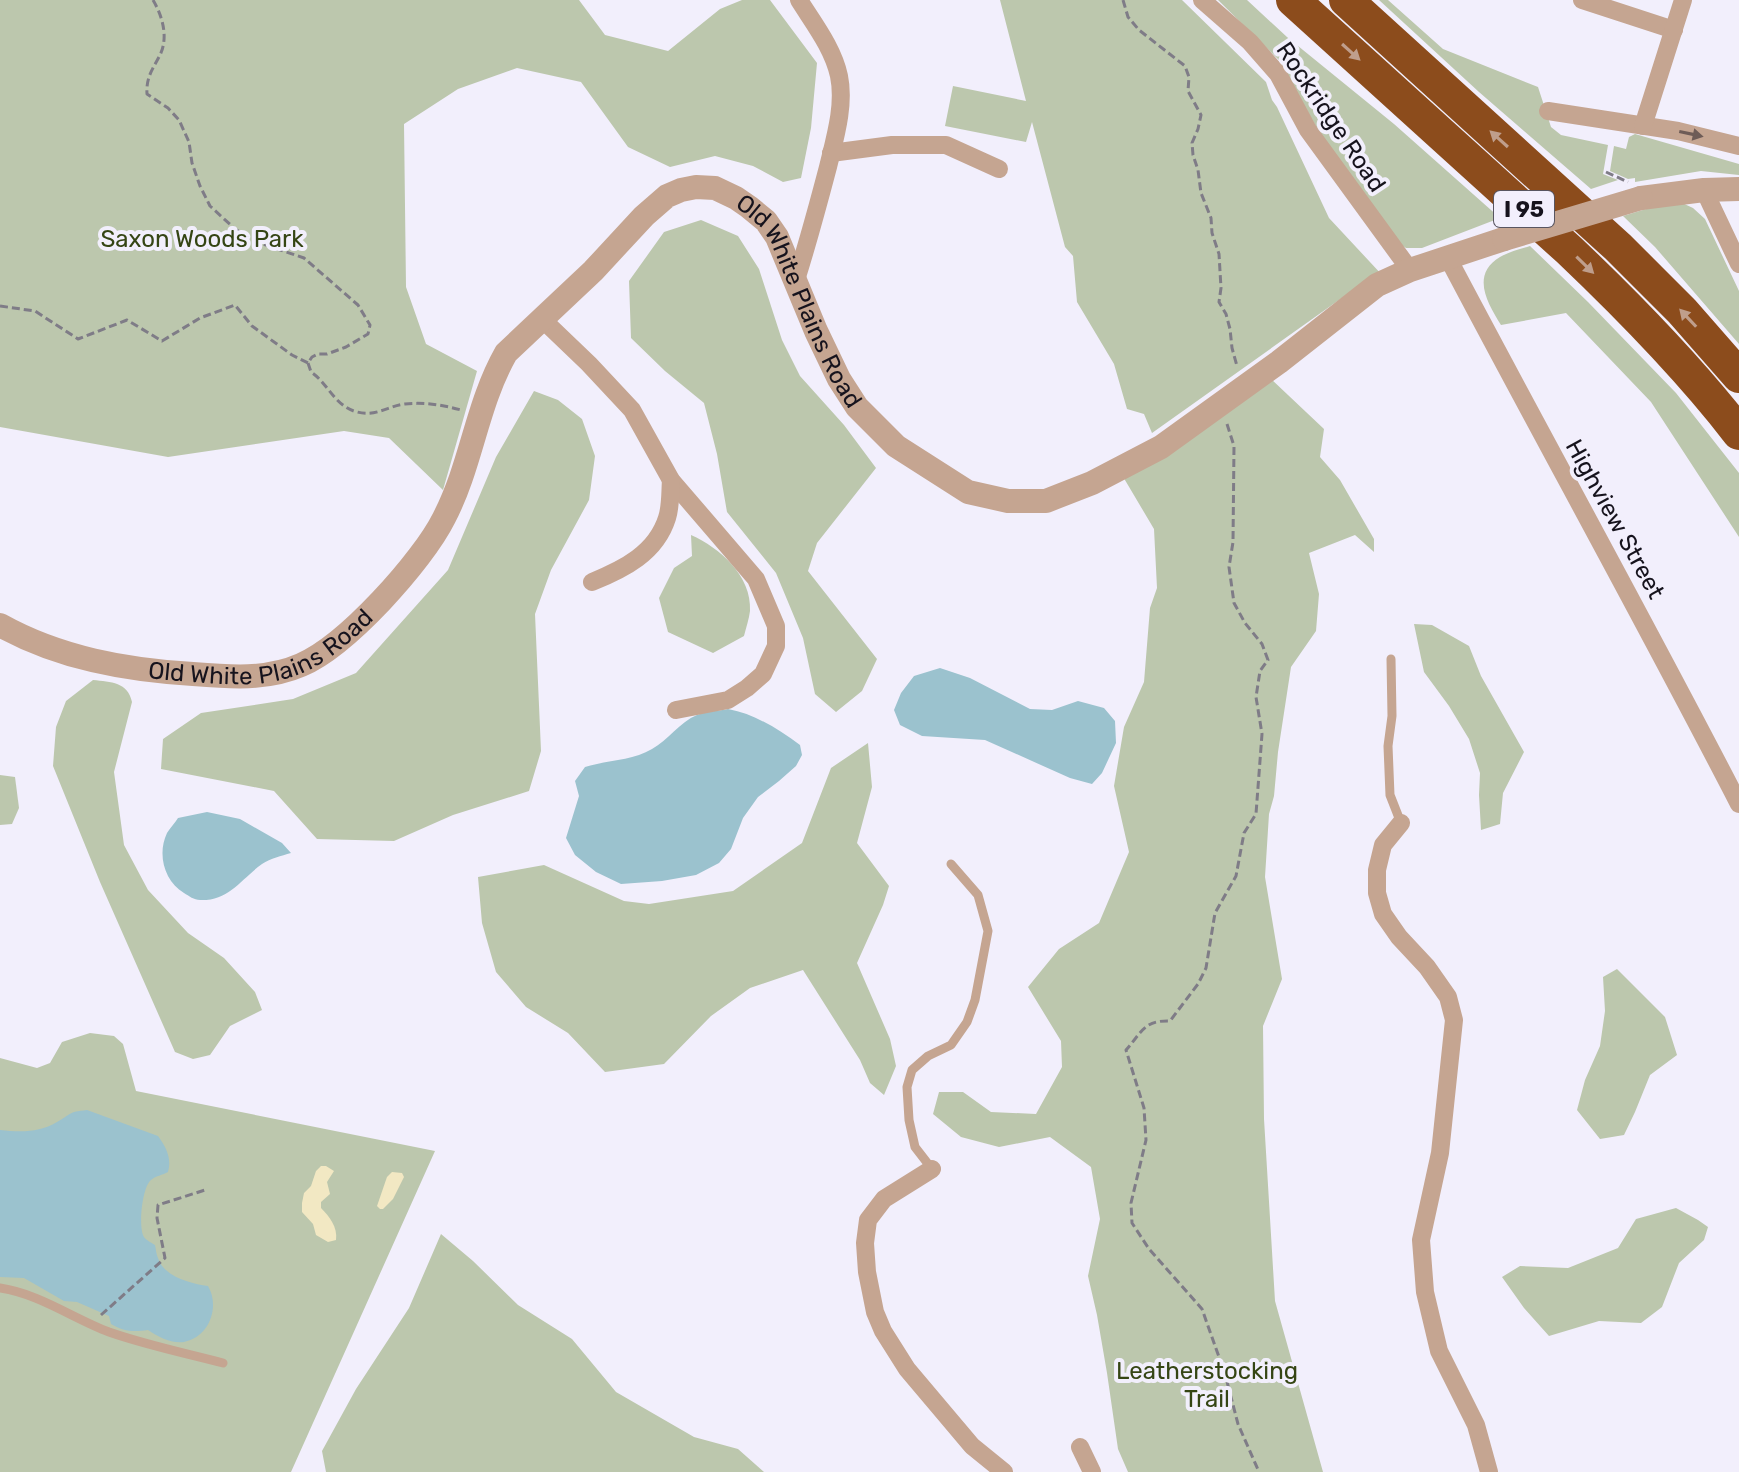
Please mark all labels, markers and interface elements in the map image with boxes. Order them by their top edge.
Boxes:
street label: Rockridge Road [1271,37,1391,197]
one-way arrow [1341,43,1360,61]
one-way arrow [1679,128,1704,141]
one-way arrow [1489,131,1509,148]
street label: Old White Plains Road [731,189,868,413]
road number: I 95 [1494,191,1554,227]
park label: Saxon Woods Park [100,225,304,253]
one-way arrow [1575,255,1594,273]
one-way arrow [1679,308,1697,327]
street label: Highview Street [1560,434,1670,604]
street label: Old White Plains Road [147,603,379,691]
park label: Leatherstocking Trail [1116,1357,1298,1413]

